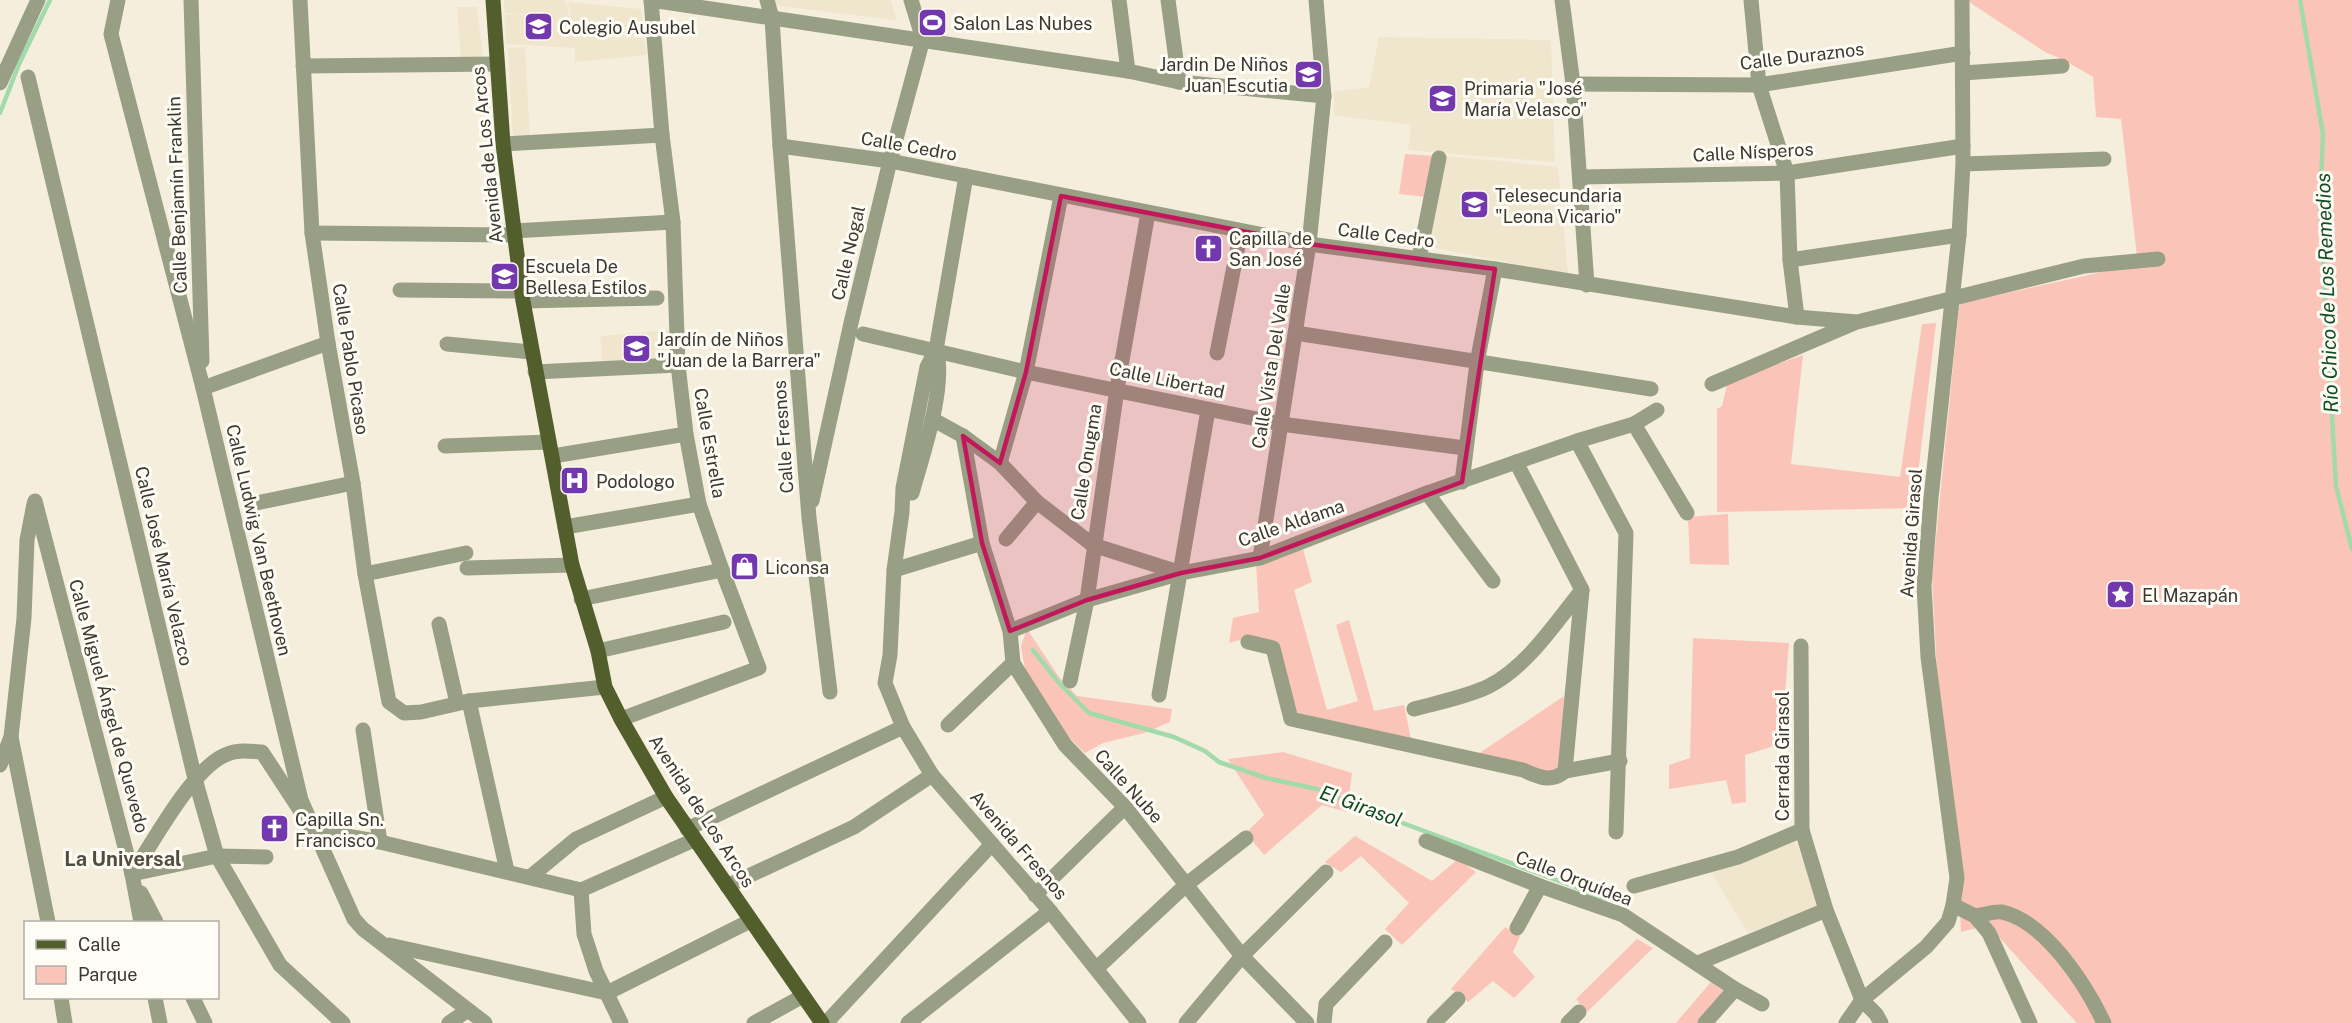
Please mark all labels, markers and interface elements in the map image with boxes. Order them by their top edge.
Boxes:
sports icon: Salon Las Nubes [916,7,948,39]
school or university icon: Colegio Ausubel [522,11,554,43]
place label: Salon Las Nubes [953,13,1092,34]
place label: Colegio Ausubel [559,17,696,38]
street label: Calle Duraznos [1739,38,1865,74]
place label: Jardin De Niños Juan Escutia [1159,54,1288,96]
school or university icon: Jardin De Niños Juan Escutia [1293,58,1325,90]
street label: Avenida de Los Arcos [467,65,507,245]
place label: Primaria "José María Velasco" [1464,78,1587,120]
school or university icon: Primaria "José María Velasco" [1427,82,1459,114]
street label: Calle Benjamín Franklin [163,96,191,294]
street label: Calle Cedro [859,127,959,165]
street label: Calle Nísperos [1692,138,1814,166]
water label: Río Chico de Los Remedios [2311,172,2343,413]
place label: Telesecundaria "Leona Vicario" [1495,185,1622,227]
school or university icon: Telesecundaria "Leona Vicario" [1458,189,1490,221]
street label: Calle Nogal [827,203,869,303]
street label: Calle Cedro [1336,219,1436,251]
place label: Capilla de San José [1229,228,1312,270]
church icon: Capilla de San José [1192,232,1224,264]
place label: Escuela De Bellesa Estilos [525,256,647,298]
school or university icon: Escuela De Bellesa Estilos [488,260,520,292]
street label: Calle Pablo Picaso [329,282,373,436]
street label: Calle Vista Del Valle [1248,282,1294,450]
place label: Jardín de Niños "Juan de la Barrera" [657,329,821,371]
school or university icon: Jardín de Niños "Juan de la Barrera" [620,333,652,365]
street label: Calle Libertad [1108,358,1226,402]
street label: Calle Fresnos [769,380,797,494]
street label: Calle Estrella [690,386,730,500]
street label: Calle Onugma [1066,402,1106,522]
street label: Calle Ludwig Van Beethoven [222,422,296,658]
street label: Calle José María Velazco [131,464,197,668]
hospital icon: Podologo [559,465,591,497]
street label: Avenida Girasol [1896,468,1926,598]
place label: Podologo [596,471,675,492]
street label: Calle Aldama [1235,495,1347,551]
shop icon: Liconsa [728,551,760,583]
place label: Liconsa [765,557,829,578]
street label: Calle Miguel Ángel de Quevedo [65,577,154,835]
place icon: El Mazapán [2105,579,2137,611]
place label: El Mazapán [2142,585,2238,606]
street label: Cerrada Girasol [1772,691,1793,821]
street label: Avenida de Los Arcos [645,731,759,891]
street label: Calle Nube [1090,745,1168,827]
water label: El Girasol [1317,780,1405,832]
street label: Avenida Fresnos [966,786,1072,904]
place label: Capilla Sn. Francisco [295,809,384,851]
church icon: Capilla Sn. Francisco [258,813,290,845]
street label: Calle Orquídea [1513,846,1635,910]
district label: La Universal [64,847,182,871]
legend [24,921,219,999]
text: Calle [78,934,121,955]
text: Parque [78,964,138,985]

